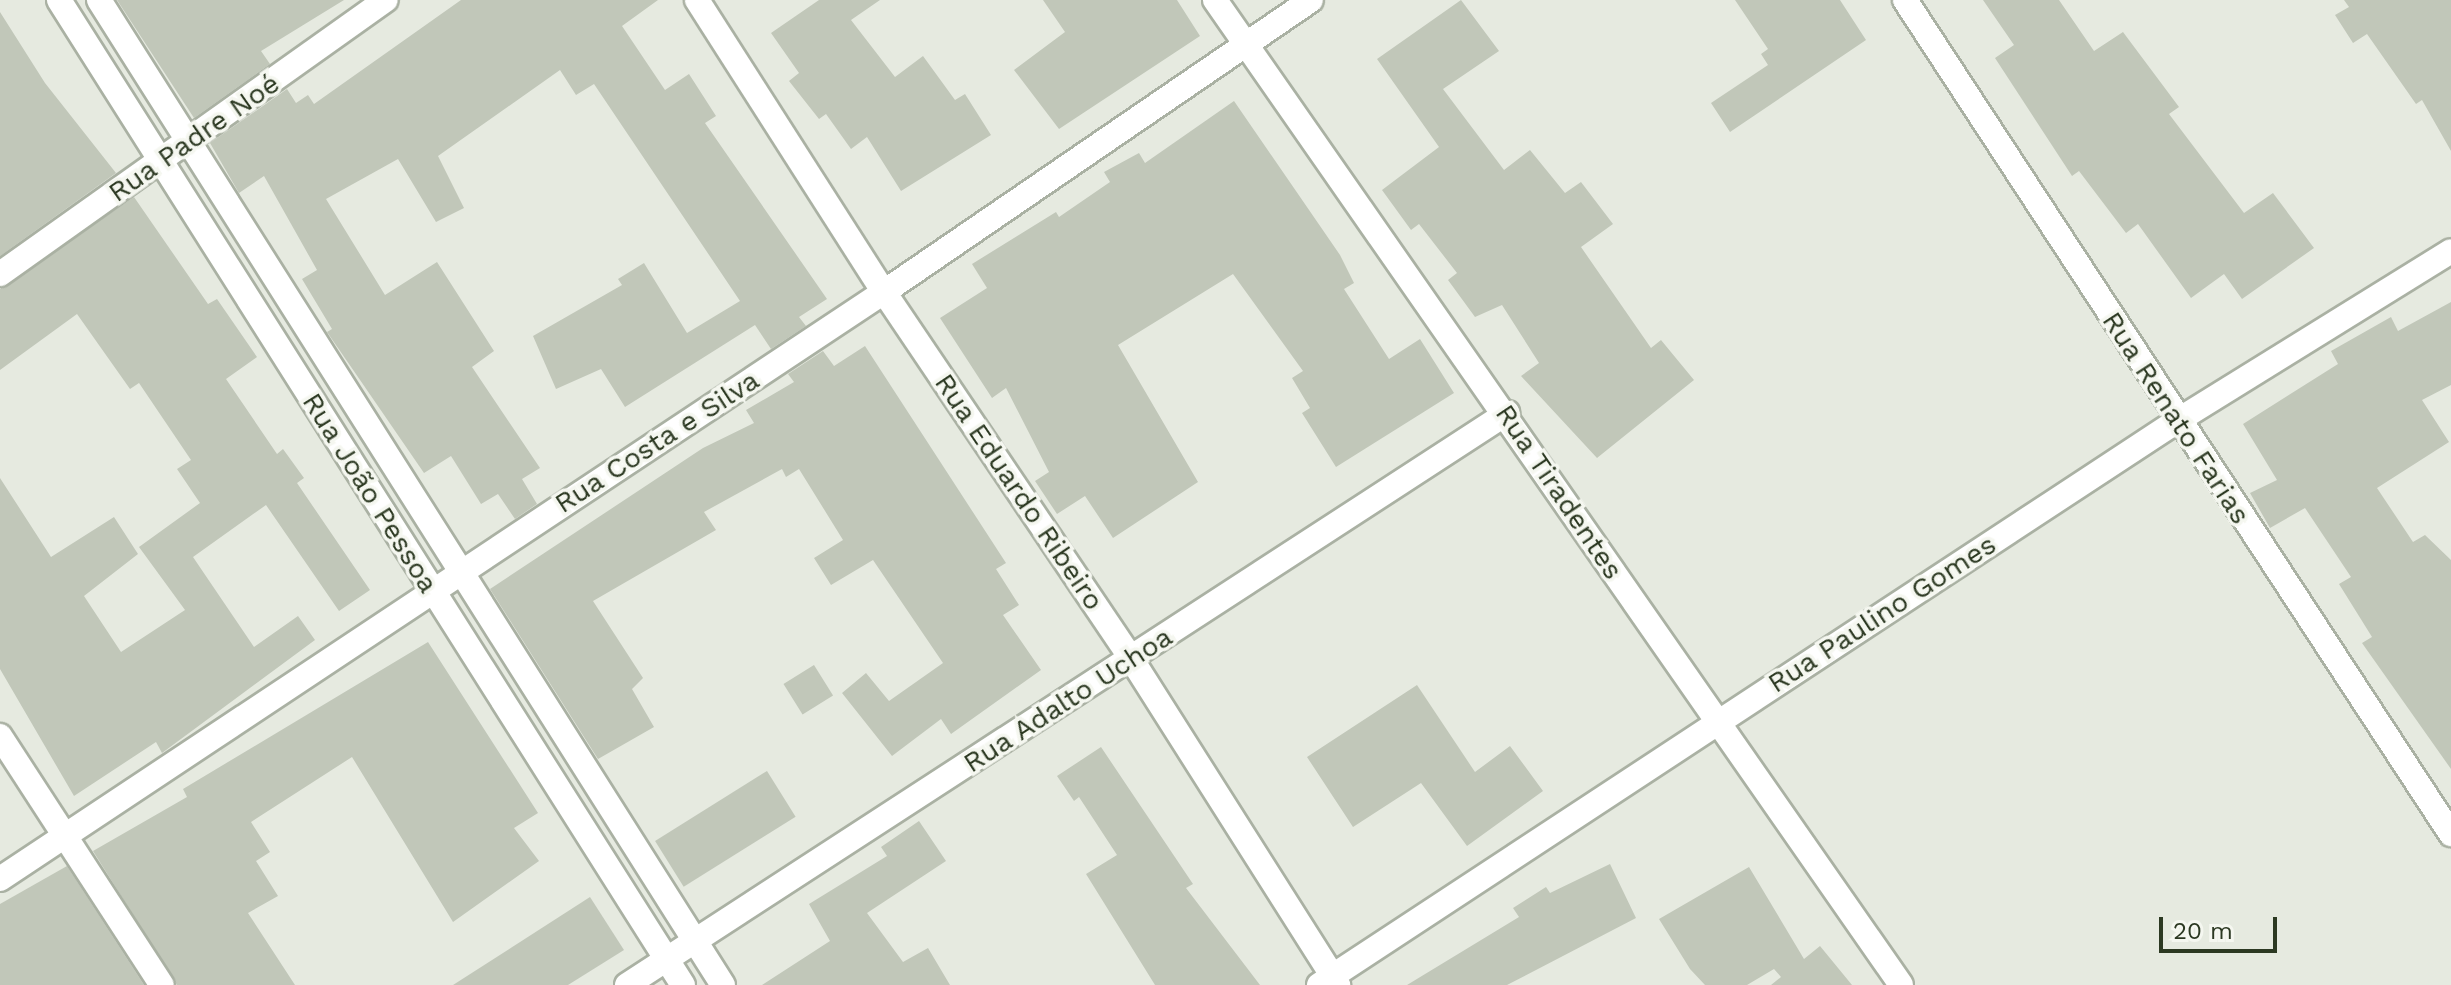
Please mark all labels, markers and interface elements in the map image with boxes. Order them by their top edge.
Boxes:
street label: Rua Padre Noé [102,66,286,210]
street label: Rua Renato Farias [2095,305,2257,531]
street label: Rua Costa e Silva [548,363,766,521]
street label: Rua Eduardo Ribeiro [927,367,1111,617]
street label: Rua João Pessoa [295,386,445,600]
street label: Rua Tiradentes [1488,398,1630,586]
street label: Rua Paulino Gomes [1761,528,2003,700]
street label: Rua Adalto Uchoa [957,619,1179,781]
scale bar [2163,901,2281,951]
text: 20 m [2173,917,2233,945]

